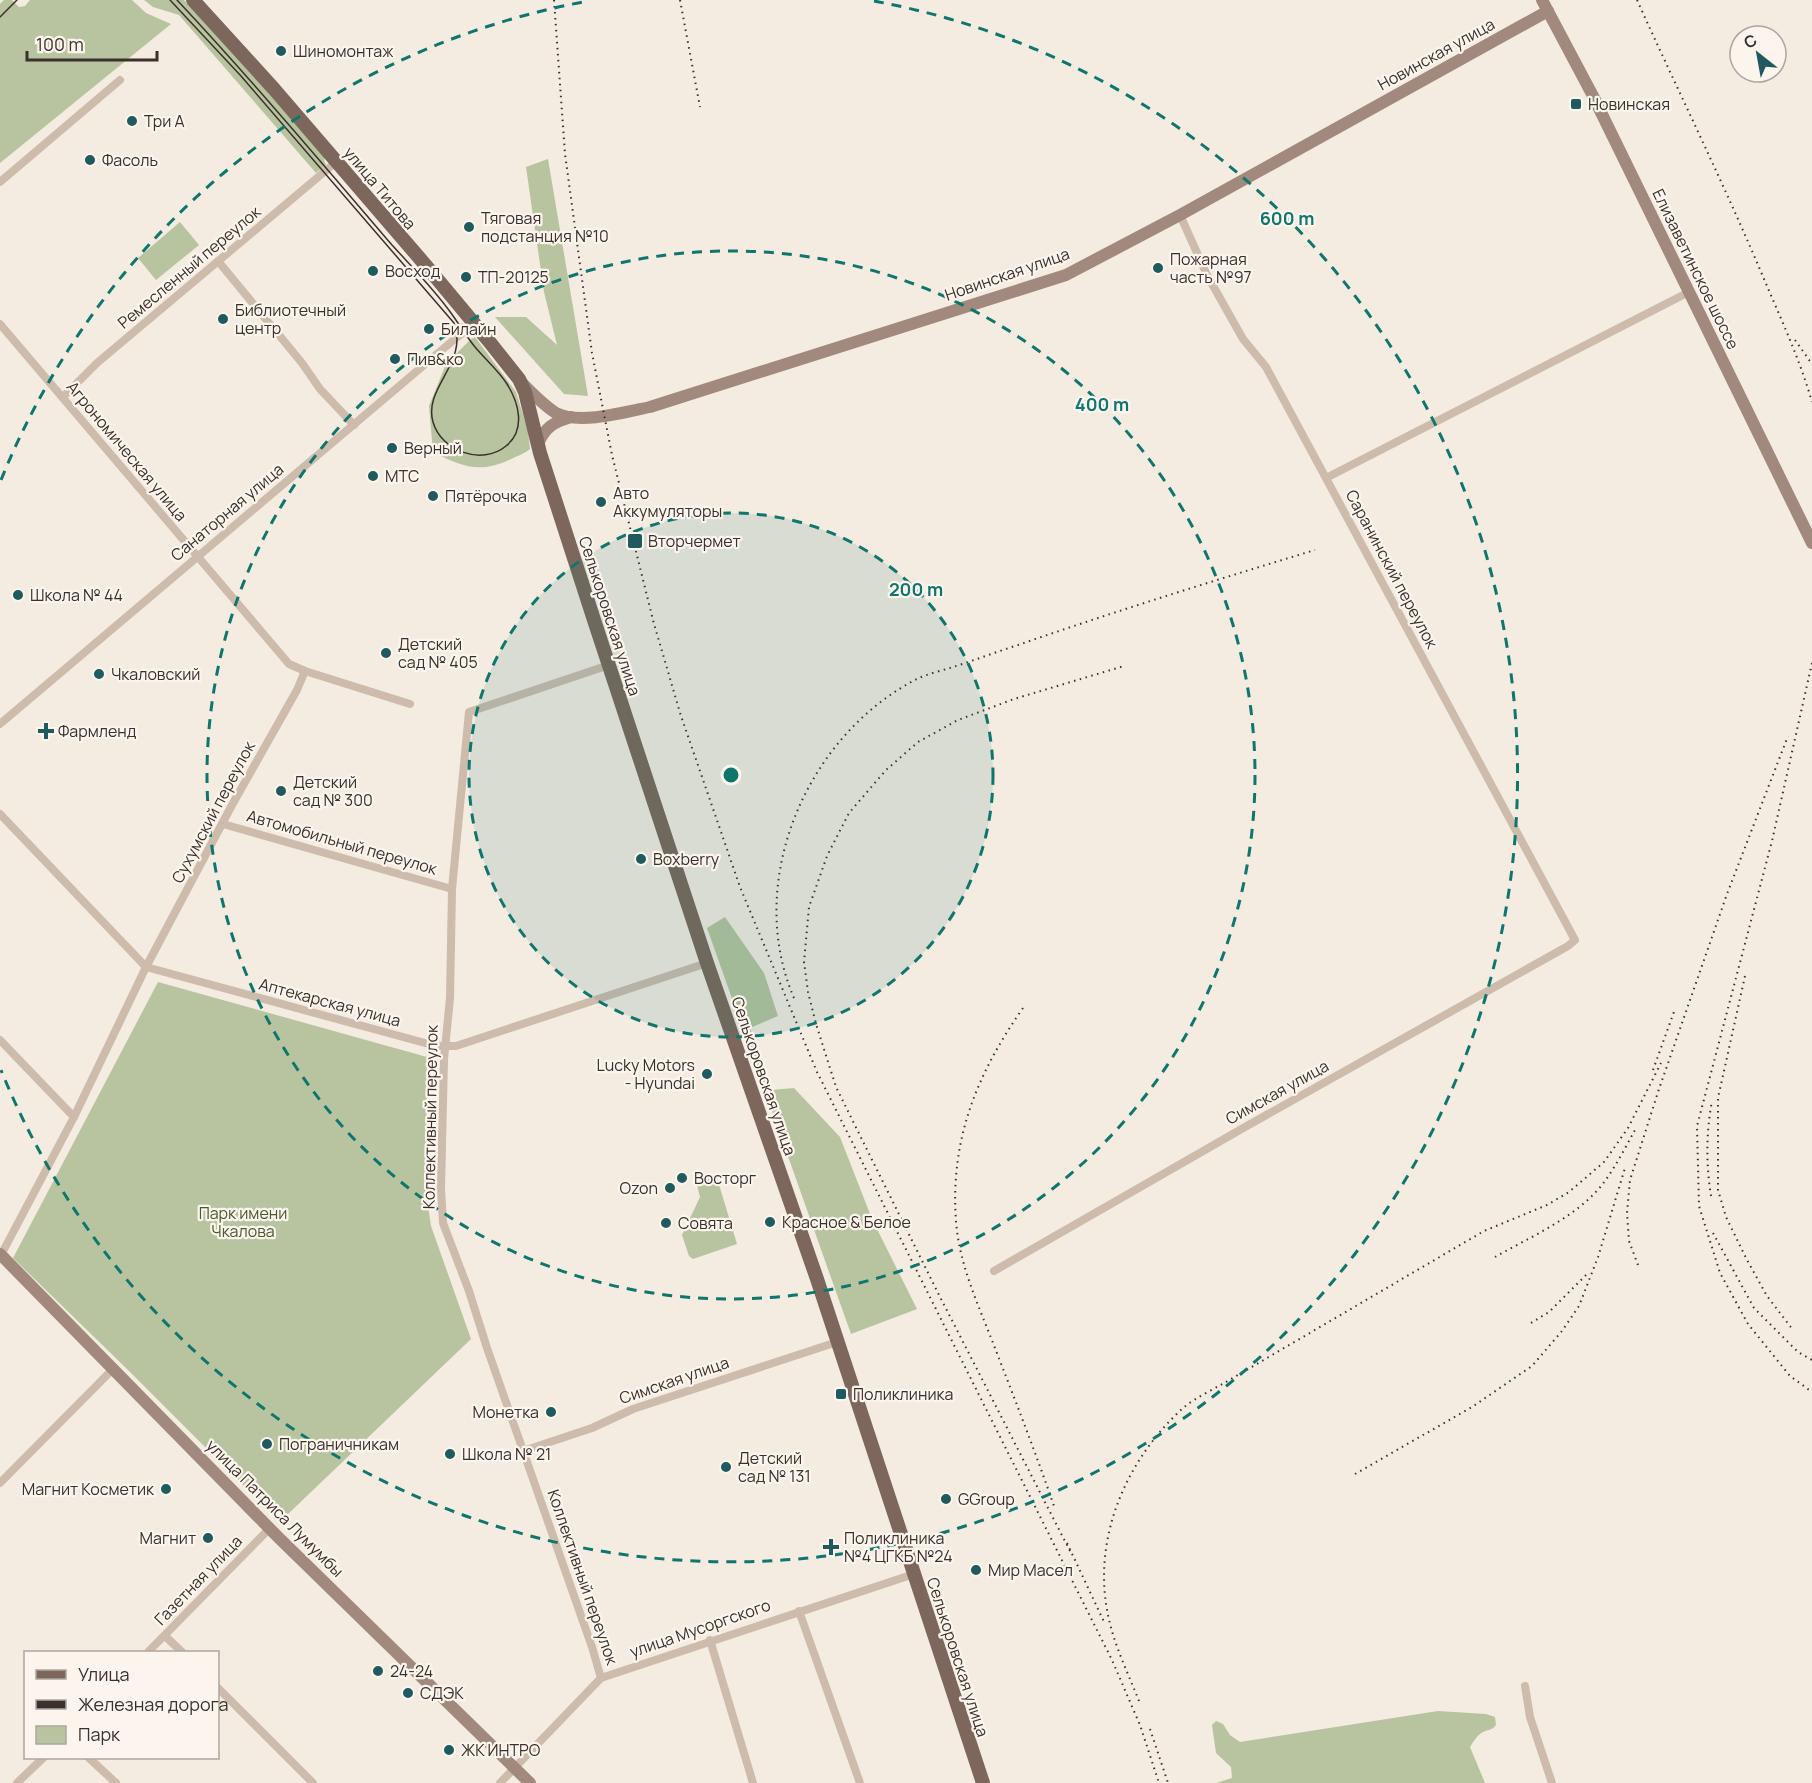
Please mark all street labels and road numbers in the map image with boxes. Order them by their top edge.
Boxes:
street label: Новинская улица [1374,13,1498,95]
street label: улица Титова [339,142,421,234]
street label: Елизаветинское шоссе [1648,185,1744,353]
street label: Ремесленный переулок [113,200,266,333]
street label: Новинская улица [942,242,1072,306]
street label: Агрономическая улица [62,376,192,526]
street label: Санаторная улица [166,458,288,566]
street label: Саранинский переулок [1341,486,1444,653]
street label: Селькоровская улица [574,534,646,698]
street label: Сухумский переулок [166,736,260,887]
street label: Автомобильный переулок [244,804,441,880]
street label: Аптекарская улица [257,972,403,1032]
street label: Селькоровская улица [727,994,801,1158]
street label: Коллективный переулок [417,1024,443,1209]
street label: Симская улица [1222,1055,1332,1129]
street label: Симская улица [616,1351,732,1409]
street label: улица Патриса Лумумбы [201,1434,349,1582]
street label: Коллективный переулок [543,1486,624,1669]
street label: Газетная улица [149,1530,247,1630]
street label: Селькоровская улица [922,1575,994,1739]
street label: улица Мусоргского [627,1594,773,1662]

